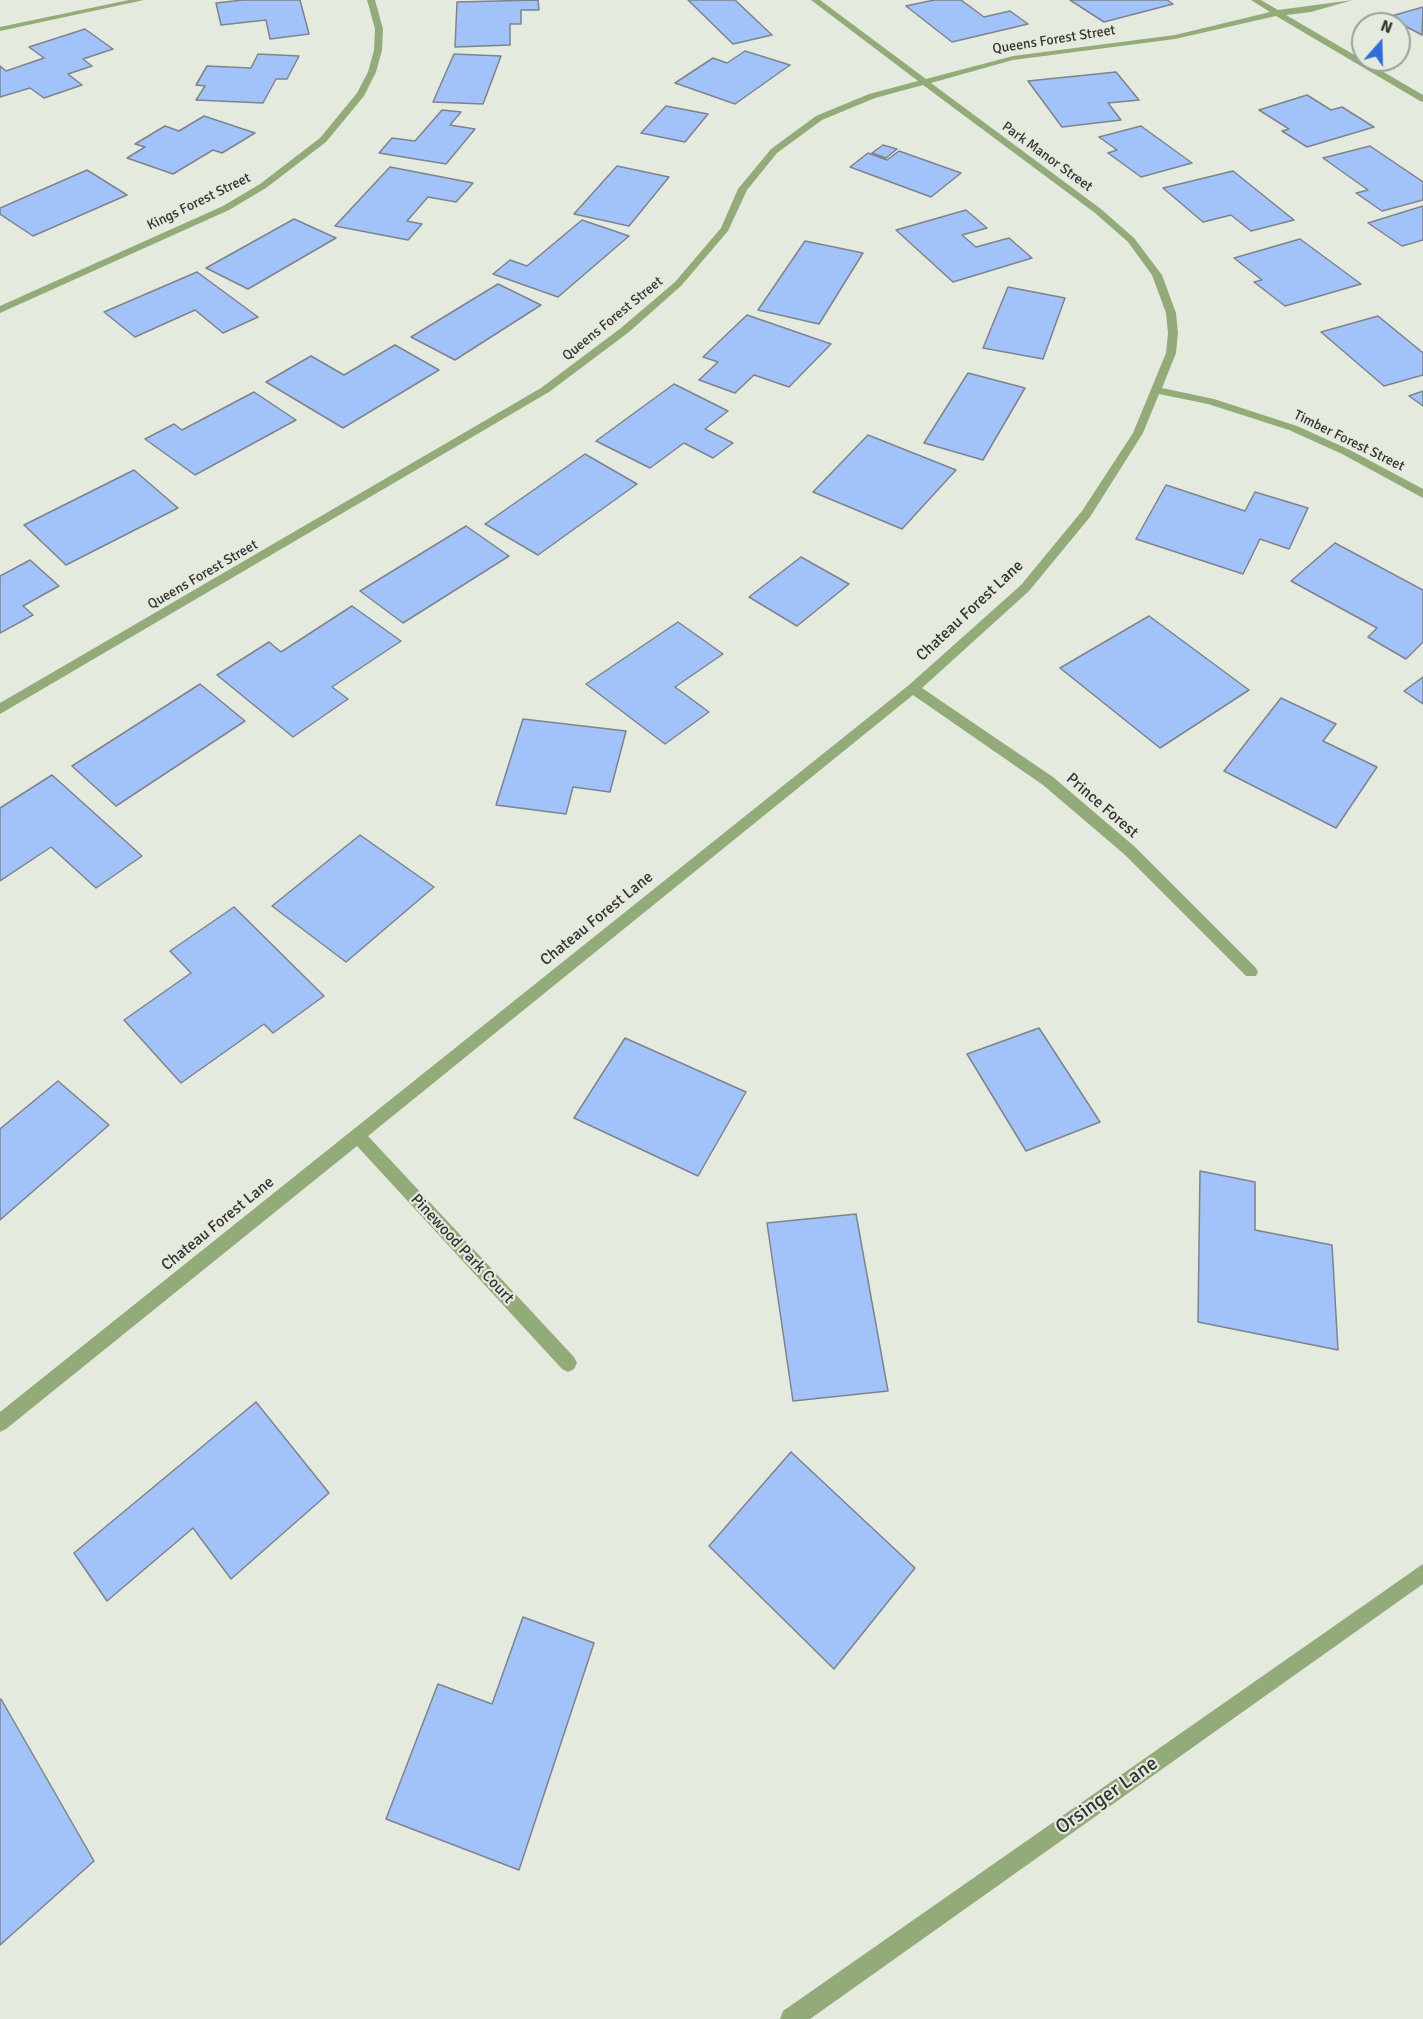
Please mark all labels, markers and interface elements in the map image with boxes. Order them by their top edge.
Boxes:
north arrow [1351,12,1411,72]
text: N [1378,16,1395,38]
street label: Queens Forest Street [991,22,1117,58]
street label: Park Manor Street [998,118,1096,196]
street label: Kings Forest Street [145,170,253,234]
street label: Queens Forest Street [559,273,667,365]
street label: Timber Forest Street [1291,407,1407,475]
street label: Queens Forest Street [145,537,261,613]
street label: Chateau Forest Lane [913,557,1027,665]
street label: Prince Forest [1062,769,1142,843]
street label: Chateau Forest Lane [537,868,657,970]
street label: Chateau Forest Lane [158,1173,278,1275]
street label: Pinewood Park Court [406,1190,518,1308]
street label: Orsinger Lane [1051,1752,1163,1840]

